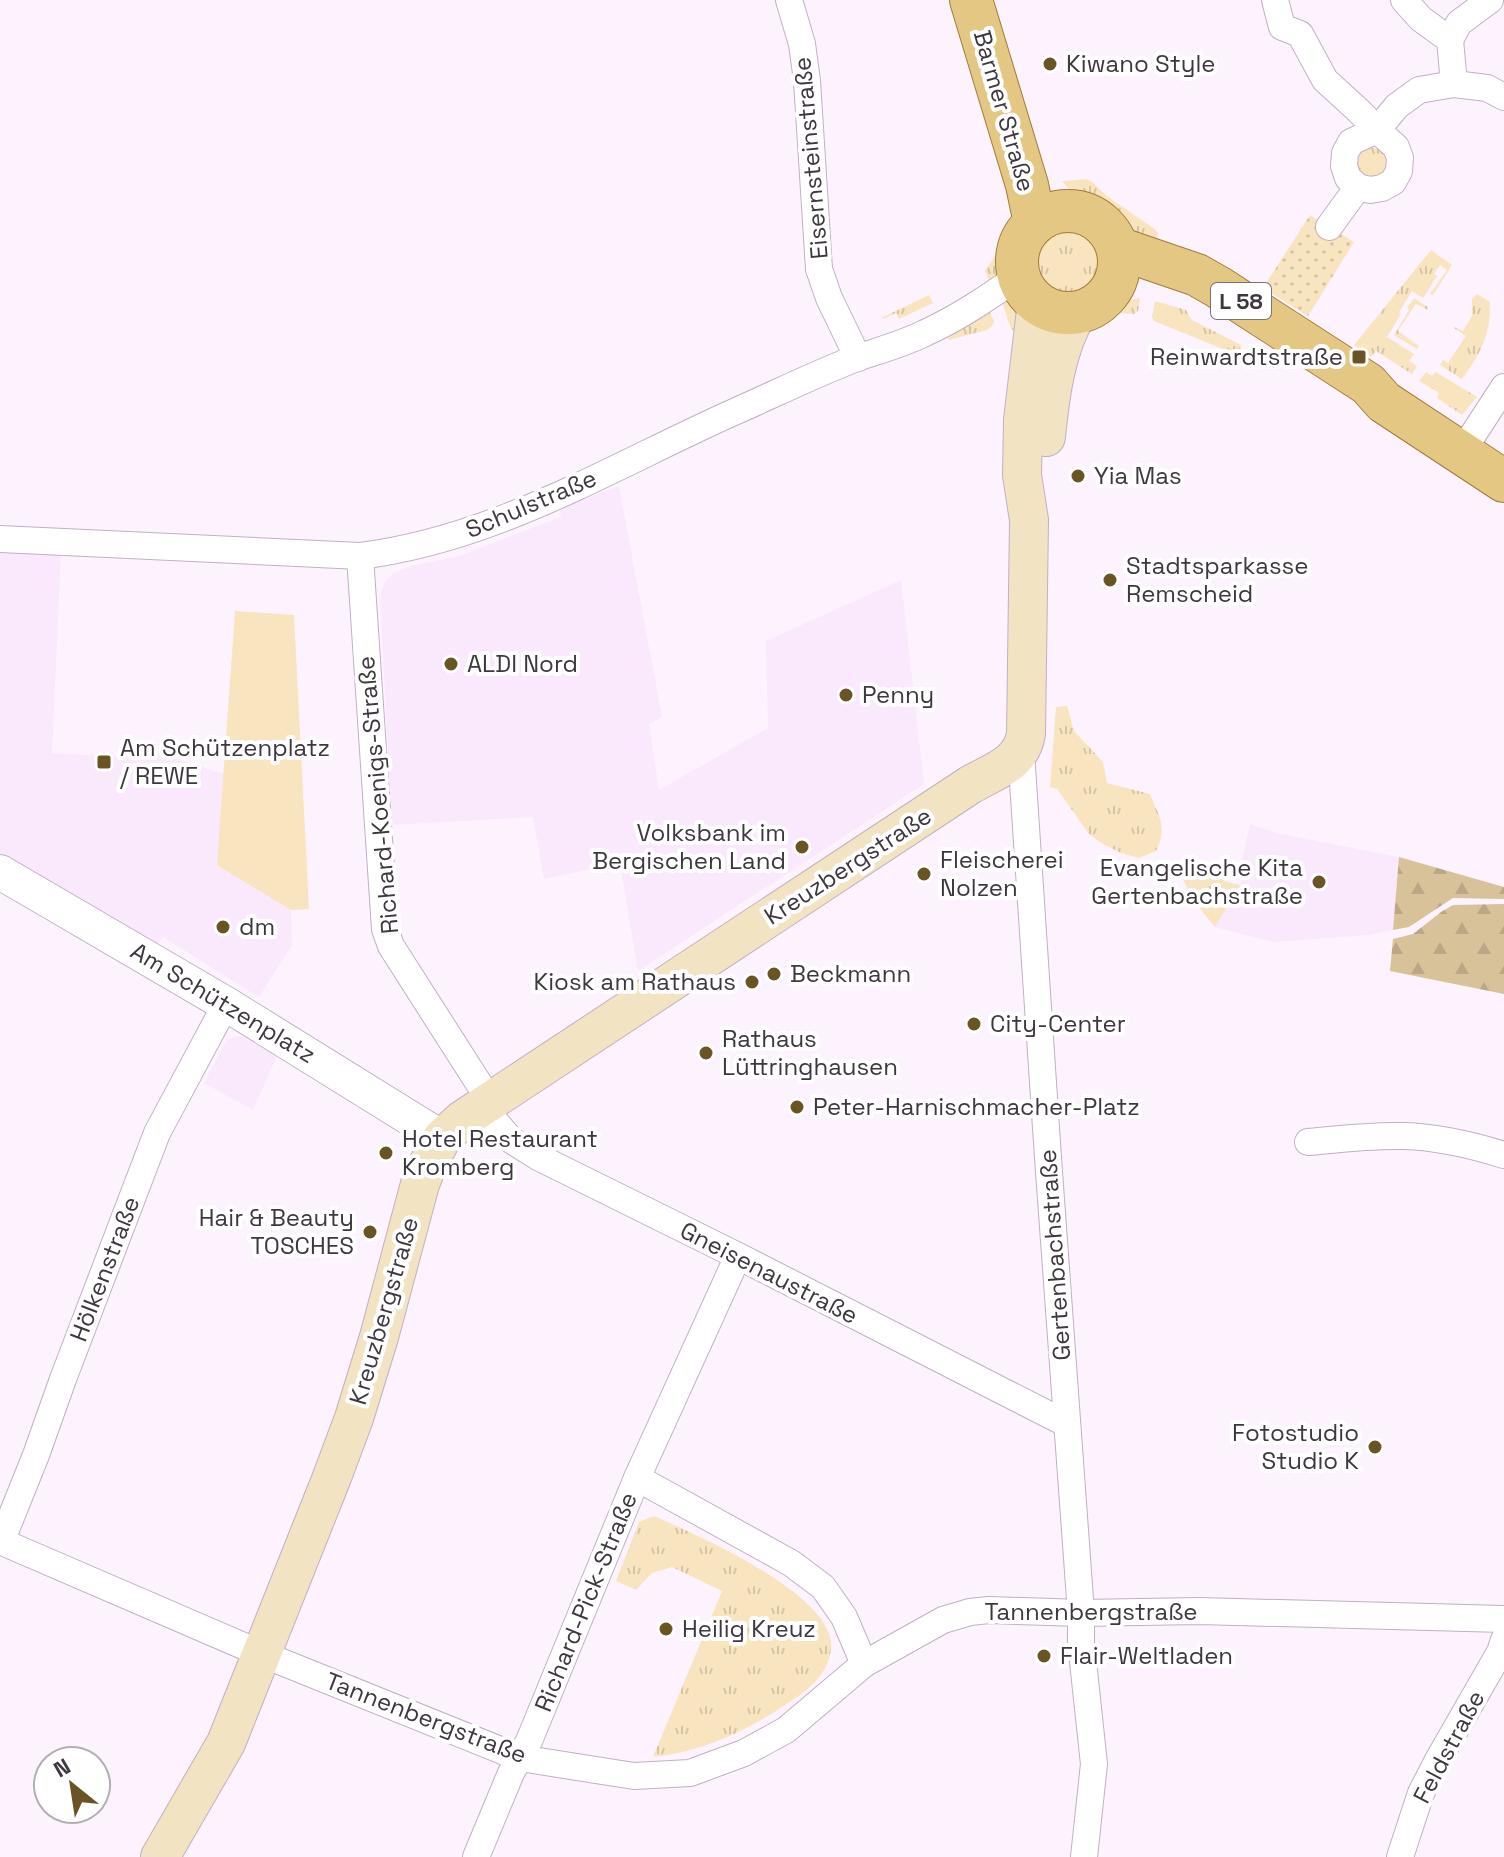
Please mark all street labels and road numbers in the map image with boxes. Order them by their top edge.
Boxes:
street label: Barmer Straße [967,27,1042,195]
street label: Eisernsteinstraße [786,56,835,260]
road number: L 58 [1211,283,1271,319]
street label: Schulstraße [461,462,601,545]
street label: Richard-Koenigs-Straße [350,655,405,935]
street label: Kreuzbergstraße [758,800,937,931]
street label: Am Schützenplatz [125,935,321,1070]
street label: Gertenbachstraße [1032,1148,1077,1362]
street label: Hölkenstraße [63,1192,146,1346]
street label: Kreuzbergstraße [342,1214,425,1408]
street label: Gneisenaustraße [675,1214,863,1331]
street label: Richard-Pick-Straße [527,1487,644,1716]
street label: Tannenbergstraße [985,1596,1197,1627]
street label: Tannenbergstraße [321,1665,531,1770]
street label: Feldstraße [1406,1685,1491,1809]

